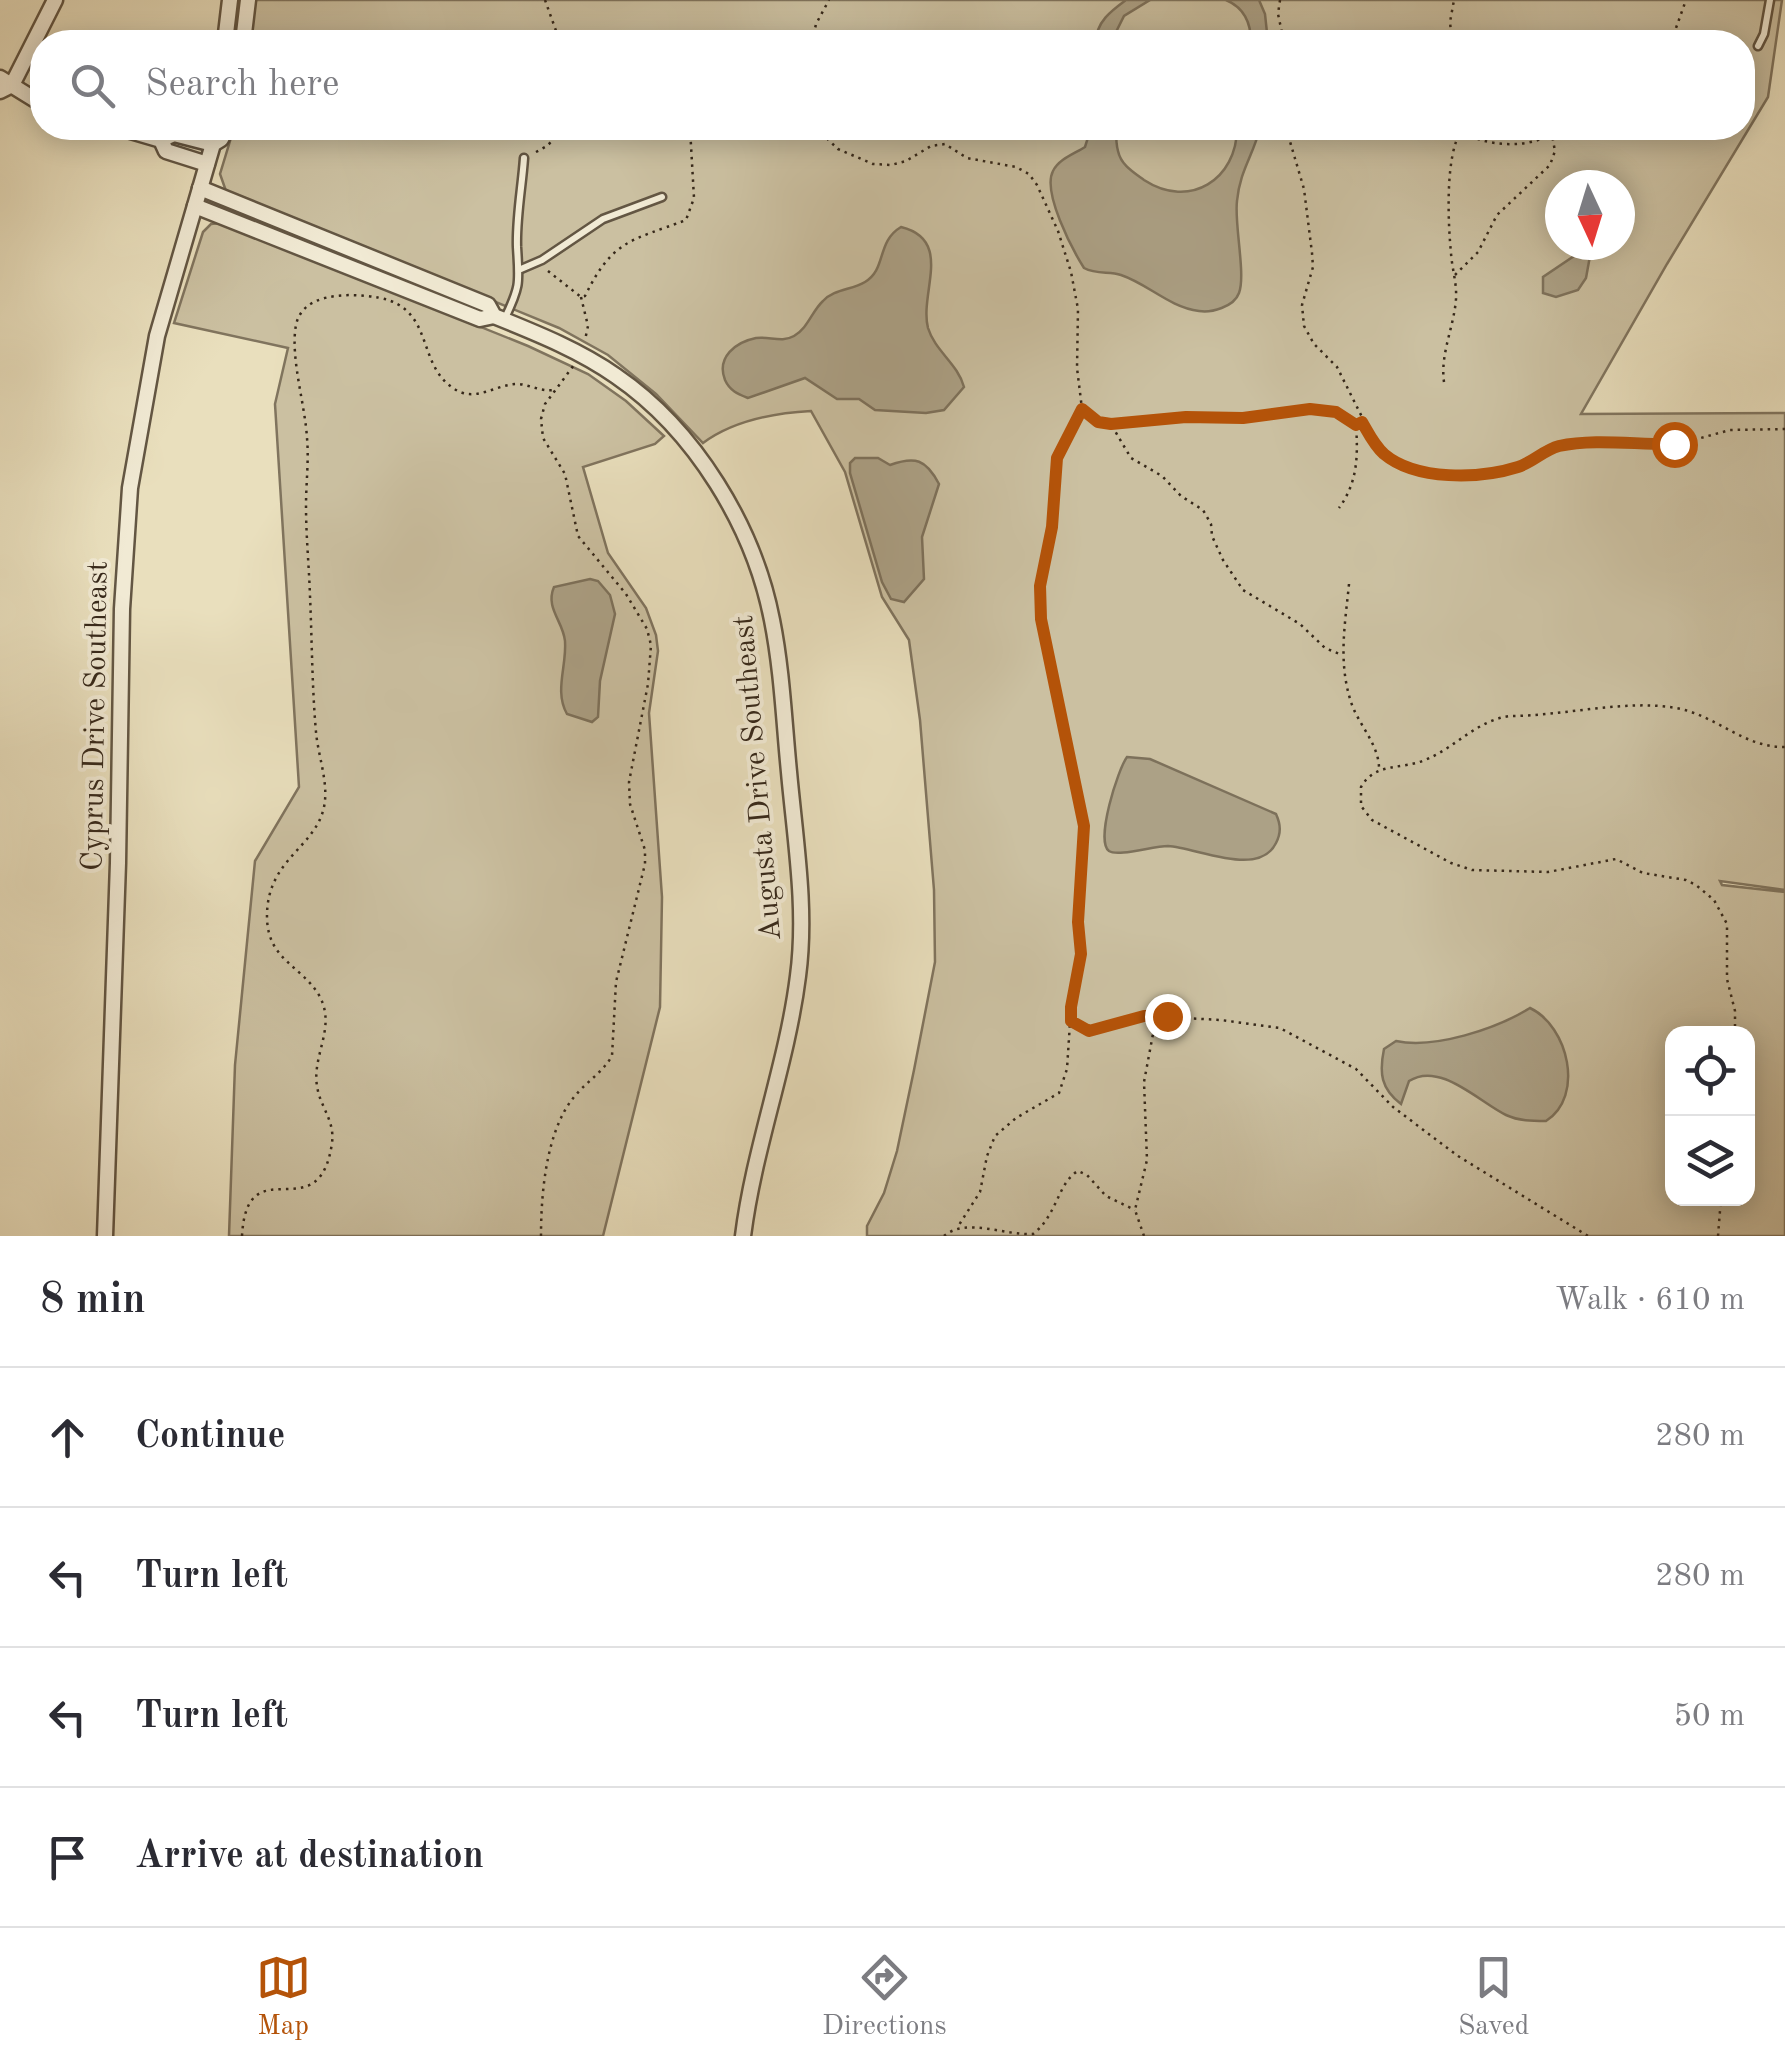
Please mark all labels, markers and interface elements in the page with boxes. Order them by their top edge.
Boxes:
search box [30,30,1755,140]
icon: search [65,58,120,113]
text: Search here [145,66,340,104]
north arrow [1545,170,1635,260]
route start [1652,422,1698,468]
street label: Cyprus Drive Southeast [78,561,114,871]
street label: Augusta Drive Southeast [729,614,787,942]
route end [1145,994,1191,1040]
map controls [1665,1026,1755,1206]
button: locate [1665,1026,1755,1116]
button: layers [1665,1116,1755,1206]
text: 8 min [40,1280,146,1322]
text: Walk · 610 m [1555,1285,1745,1317]
icon: ahead [40,1410,95,1465]
text: Continue [135,1418,285,1456]
text: 280 m [1655,1421,1745,1453]
icon: left [40,1550,95,1605]
text: Turn left [135,1558,288,1596]
text: 280 m [1655,1561,1745,1593]
icon: left [40,1690,95,1745]
text: Turn left [135,1698,288,1736]
text: 50 m [1674,1701,1745,1733]
icon: arrive [40,1830,95,1885]
text: Arrive at destination [135,1838,484,1876]
tab: Map [256,1950,311,2045]
tab: Directions [822,1950,947,2045]
tab: Saved [1458,1950,1529,2045]

